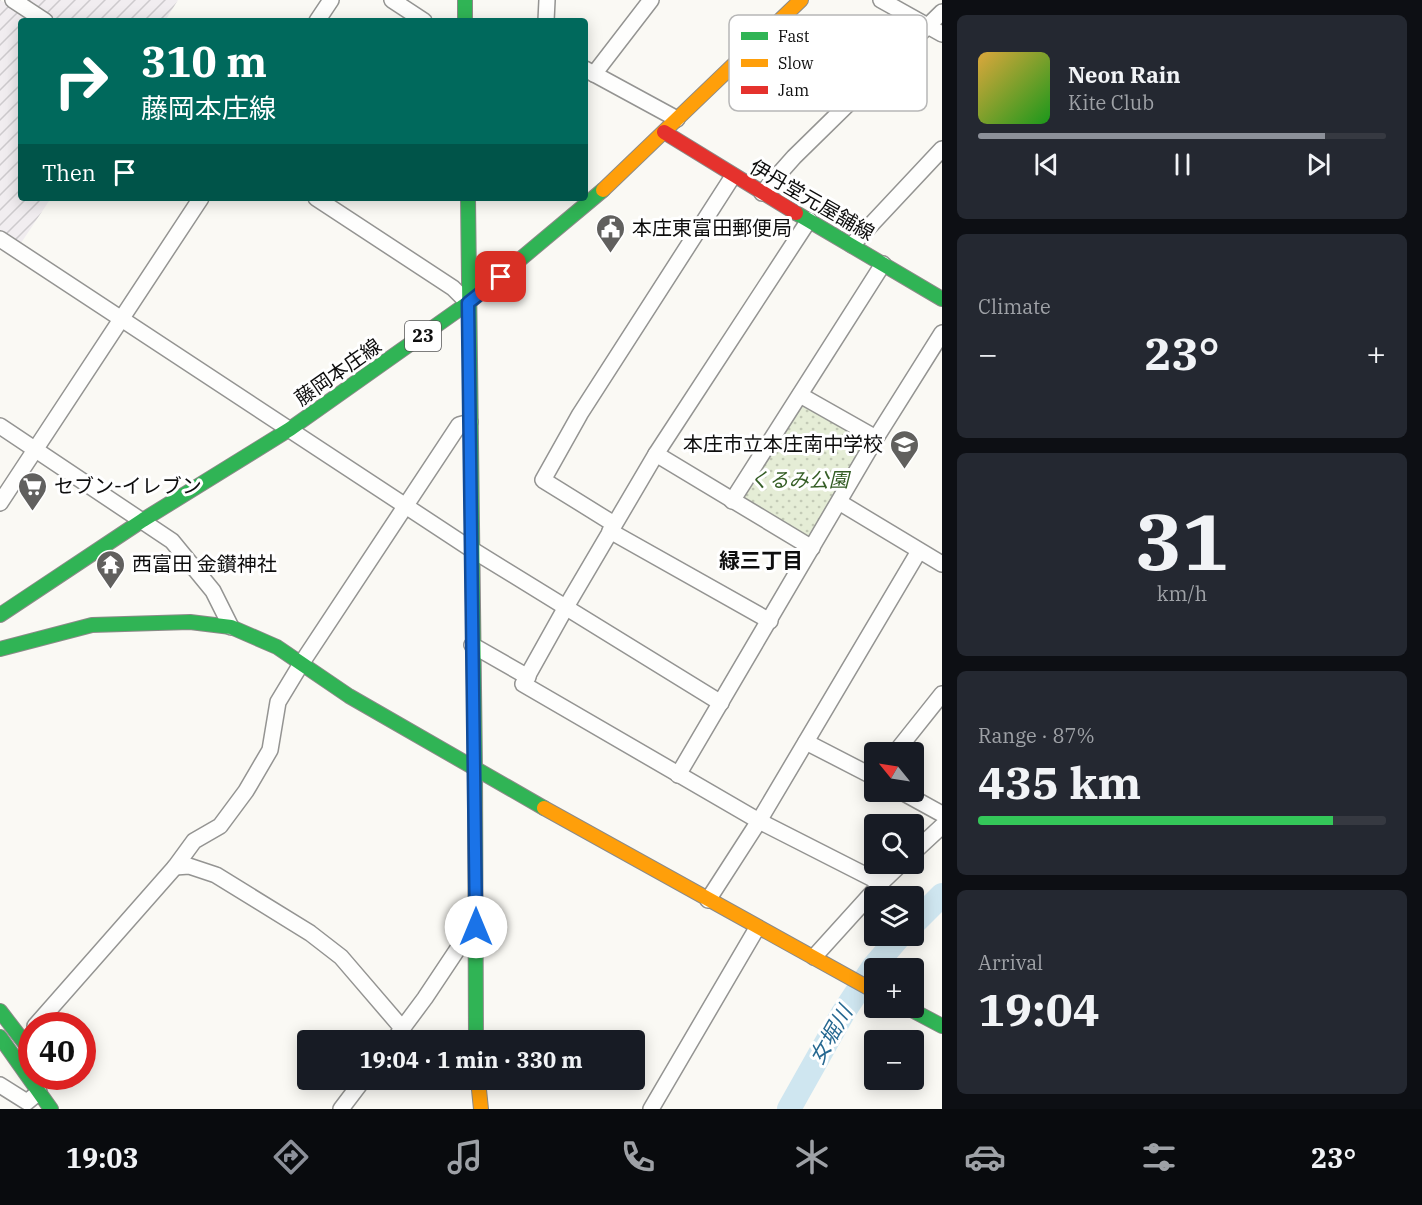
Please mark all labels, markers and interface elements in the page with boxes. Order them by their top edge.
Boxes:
legend [729,15,927,111]
text: Fast [778,26,810,46]
text: 310 m [141,34,267,89]
icon: right [42,42,120,120]
text: Slow [778,53,814,73]
text: Neon Rain [1068,60,1181,89]
text: Jam [778,80,809,100]
text: Kite Club [1068,89,1154,116]
text: 藤岡本庄線 [141,90,276,125]
icon: previous [1030,148,1063,181]
icon: pause [1166,148,1199,181]
icon: next [1302,148,1335,181]
street label: 伊丹堂元屋舗線 [745,153,880,246]
icon: arrive [108,156,141,189]
text: Then [42,158,96,187]
public building icon: 本庄東富田郵便局 [595,212,627,254]
place label: 本庄東富田郵便局 [632,214,792,241]
pin [475,251,526,302]
icon: arrive [484,260,517,293]
text: Climate [978,293,1051,320]
road number: 23 [405,321,441,351]
text: 23° [1144,324,1220,382]
street label: 藤岡本庄線 [289,332,386,411]
text: − [978,332,998,375]
text: + [1366,332,1386,375]
school or university icon: 本庄市立本庄南中学校 [888,428,920,470]
place label: 本庄市立本庄南中学校 [683,430,883,457]
park label: くるみ公園 [749,466,852,493]
supermarket icon: セブン-イレブン [17,470,49,512]
place label: セブン-イレブン [54,472,202,499]
text: 31 [1135,490,1229,591]
district label: 緑三丁目 [719,546,803,574]
temple icon: 西富田 金鑚神社 [95,548,127,590]
place label: 西富田 金鑚神社 [132,550,277,577]
text: km/h [1157,580,1207,607]
text: Range · 87% [978,722,1095,749]
north arrow [864,742,924,802]
map controls [864,742,924,1090]
text: 435 km [978,753,1141,811]
button: search [864,814,924,874]
button: layers [864,886,924,946]
position arrow [444,895,508,959]
text: Arrival [978,949,1043,976]
button: + [864,958,924,1018]
text: 19:04 [978,980,1100,1038]
water label: 女堀川 [802,998,859,1069]
speed limit sign: 40 [18,1012,96,1090]
button: − [864,1030,924,1090]
text: 19:04 · 1 min · 330 m [359,1045,583,1074]
icon: directions [270,1136,312,1178]
icon: music [444,1136,486,1178]
icon: phone [617,1136,659,1178]
icon: climate [791,1136,833,1178]
icon: car [964,1136,1006,1178]
icon: filters [1138,1136,1180,1178]
text: 19:03 [66,1140,139,1175]
text: 23° [1311,1140,1356,1175]

